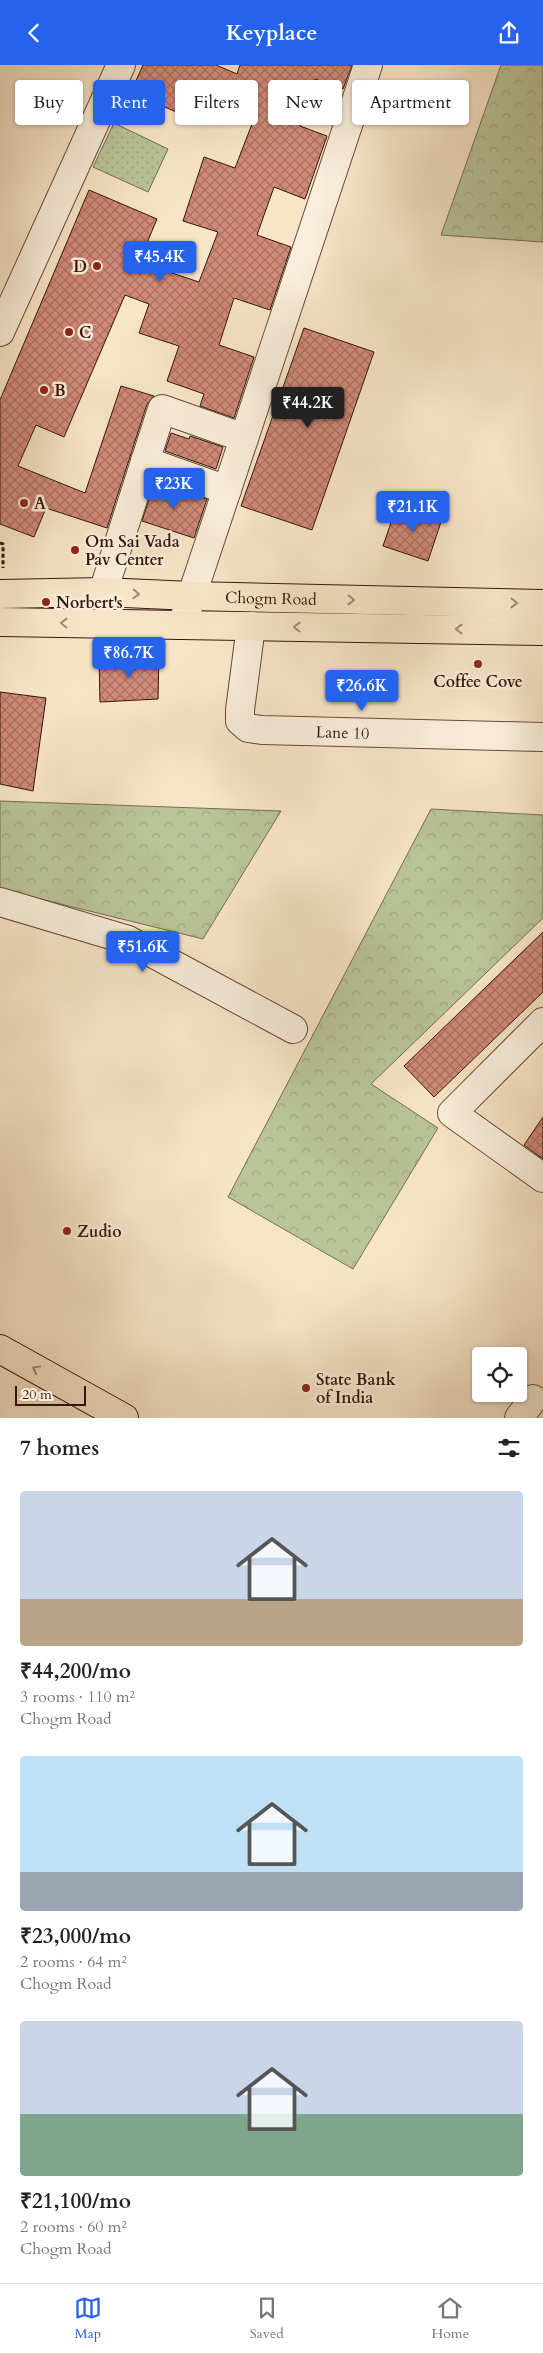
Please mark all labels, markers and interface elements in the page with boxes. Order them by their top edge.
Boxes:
text: Keyplace [226,18,317,48]
icon: back [20,19,48,47]
icon: share [495,19,523,47]
chip: Buy [15,80,83,125]
chip: Rent [93,80,165,125]
chip: Filters [175,80,258,125]
chip: New [268,80,342,125]
chip: Apartment [352,80,469,125]
pin: ₹45.4K [119,241,201,283]
text: ₹45.4K [134,246,186,268]
place label: D [73,256,87,278]
marker: D [91,260,103,272]
place label: C [79,322,91,344]
marker: C [63,326,75,338]
place label: B [54,380,66,402]
marker: B [38,384,50,396]
pin: ₹44.2K [267,387,349,429]
text: ₹44.2K [282,392,334,414]
pin: ₹23K [144,467,204,510]
text: ₹23K [155,473,193,495]
pin: ₹21.1K [372,491,454,533]
place label: A [34,493,46,515]
text: ₹21.1K [387,496,439,518]
marker: A [18,497,30,509]
place label: Om Sai Vada Pav Center [85,531,180,571]
marker: Om Sai Vada Pav Center [69,544,81,556]
street label: Chogm Road [225,587,317,611]
one-way arrow [132,588,140,599]
place label: Norbert's [56,592,123,614]
one-way arrow [348,595,355,605]
marker: Norbert's [40,596,52,608]
one-way arrow [510,598,518,608]
one-way arrow [60,618,68,628]
one-way arrow [293,622,300,632]
one-way arrow [455,624,463,635]
pin: ₹86.7K [88,637,170,679]
text: ₹86.7K [103,642,155,664]
marker: Coffee Cove [472,658,484,670]
pin: ₹26.6K [321,669,403,712]
place label: Coffee Cove [433,671,523,693]
text: ₹26.6K [336,675,388,697]
street label: Lane 10 [315,721,370,745]
pin: ₹51.6K [102,931,184,973]
text: ₹51.6K [117,936,169,958]
place label: Zudio [77,1221,121,1243]
marker: Zudio [61,1225,73,1237]
map controls [472,1347,527,1402]
button: locate [472,1347,527,1402]
one-way arrow [32,1365,41,1375]
place label: State Bank of India [316,1369,396,1409]
marker: State Bank of India [300,1382,312,1394]
scale bar [15,1383,86,1406]
text: 20 m [22,1385,52,1404]
text: 7 homes [20,1434,99,1463]
icon: filters [495,1434,523,1462]
icon: home [227,1524,317,1614]
text: ₹44,200/mo [20,1657,131,1686]
text: 3 rooms · 110 m² [20,1686,135,1708]
text: Chogm Road [20,1708,112,1730]
icon: home [227,1789,317,1879]
text: ₹23,000/mo [20,1922,131,1951]
text: 2 rooms · 64 m² [20,1951,127,1973]
text: Chogm Road [20,1973,112,1995]
icon: home [227,2054,317,2144]
text: ₹21,100/mo [20,2187,131,2216]
text: 2 rooms · 60 m² [20,2216,127,2238]
text: Chogm Road [20,2238,112,2260]
tab: Map [74,2294,102,2343]
tab: Saved [250,2294,284,2343]
tab: Home [432,2294,469,2343]

